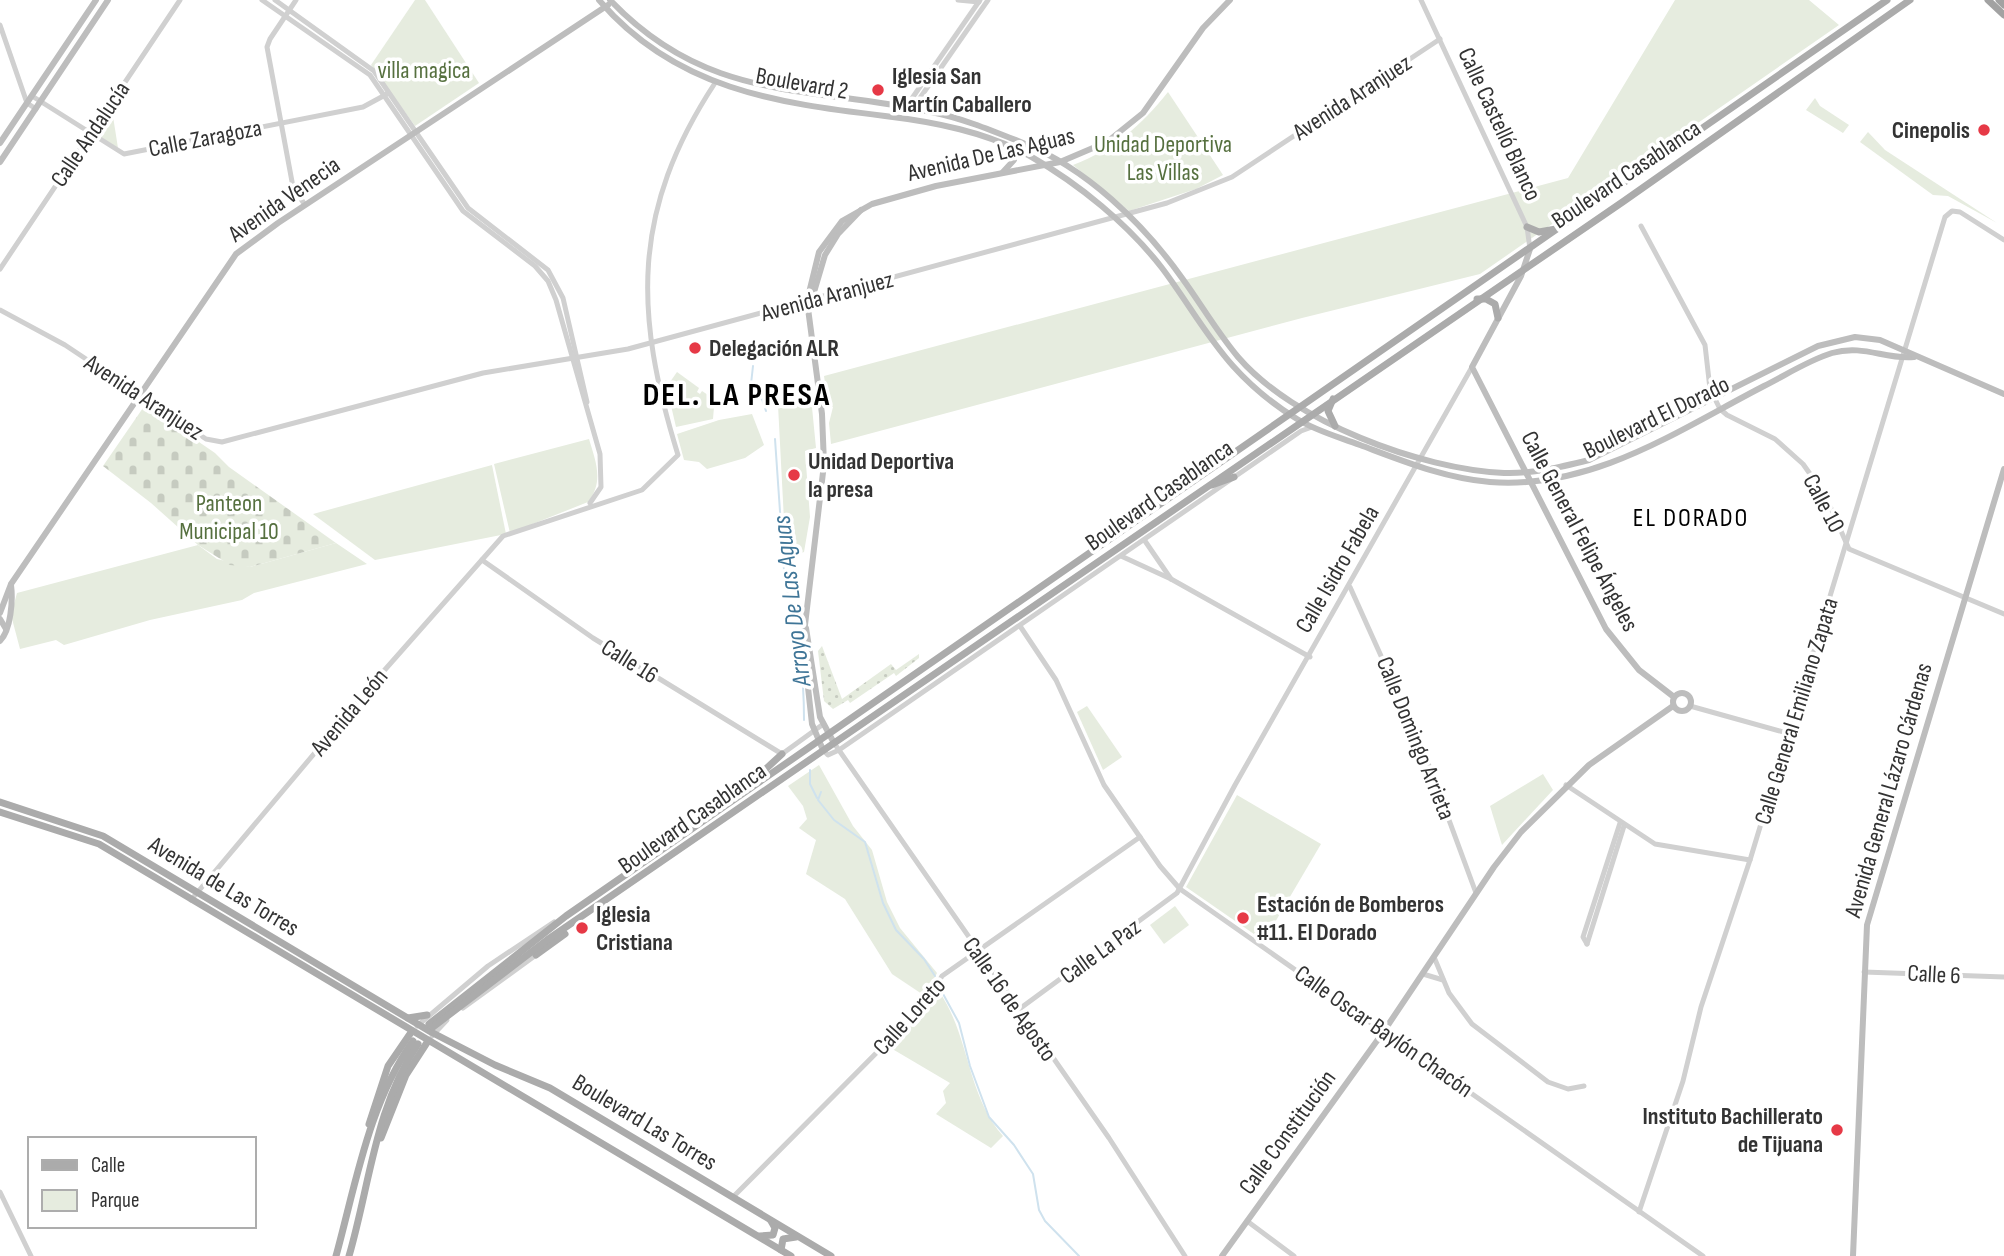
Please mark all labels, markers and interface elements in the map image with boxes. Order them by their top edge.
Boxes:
street label: Calle Castelló Blanco [1451,43,1548,205]
street label: Avenida Aranjuez [1287,48,1417,147]
park label: villa magica [378,56,470,85]
street label: Boulevard 2 [754,61,850,106]
place label: Iglesia San Martín Caballero [892,62,1032,119]
street label: Calle Andalucía [45,76,136,193]
marker: Iglesia San Martín Caballero [870,82,886,98]
street label: Calle Zaragoza [146,113,264,164]
street label: Boulevard Casablanca [1546,114,1706,235]
place label: Cinepolis [1892,116,1970,145]
street label: Avenida De Las Aguas [904,121,1077,188]
marker: Cinepolis [1976,122,1992,138]
park label: Unidad Deportiva Las Villas [1094,130,1232,187]
street label: Avenida Venecia [222,150,346,249]
street label: Avenida Aranjuez [757,265,897,328]
place label: Delegación ALR [709,334,839,363]
marker: Delegación ALR [687,340,703,356]
street label: Avenida Aranjuez [78,348,209,447]
street label: Boulevard El Dorado [1579,370,1734,465]
district label: DEL. LA PRESA [643,376,831,415]
street label: Calle General Felipe Ángeles [1515,426,1645,636]
street label: Boulevard Casablanca [1080,434,1239,557]
place label: Unidad Deportiva la presa [808,447,954,504]
marker: Unidad Deportiva la presa [786,467,802,483]
street label: Calle 10 [1796,469,1851,537]
park label: Panteon Municipal 10 [179,489,279,546]
street label: Calle Isidro Fabela [1289,500,1386,638]
district label: EL DORADO [1633,503,1749,534]
water label: Arroyo De Las Aguas [767,514,818,689]
street label: Calle General Emiliano Zapata [1748,594,1845,828]
street label: Calle 16 [596,633,664,690]
street label: Calle Domingo Arrieta [1370,653,1461,824]
street label: Avenida General Lázaro Cárdenas [1838,660,1939,922]
street label: Avenida León [304,663,394,763]
street label: Boulevard Casablanca [613,757,772,880]
street label: Avenida de Las Torres [142,830,304,943]
place label: Estación de Bomberos #11. El Dorado [1257,890,1444,947]
place label: Iglesia Cristiana [596,900,673,957]
marker: Estación de Bomberos #11. El Dorado [1235,910,1251,926]
street label: Calle La Paz [1054,912,1147,990]
marker: Iglesia Cristiana [574,920,590,936]
street label: Calle 16 de Agosto [956,932,1063,1067]
street label: Calle Oscar Baylón Chacón [1289,959,1478,1104]
street label: Calle 6 [1907,959,1961,990]
street label: Calle Loreto [867,971,952,1061]
street label: Calle Constitución [1233,1064,1342,1200]
street label: Boulevard Las Torres [567,1068,722,1177]
place label: Instituto Bachillerato de Tijuana [1642,1102,1823,1159]
marker: Instituto Bachillerato de Tijuana [1829,1122,1845,1138]
legend [28,1137,256,1228]
text: Calle [91,1153,125,1178]
text: Parque [91,1188,139,1213]

